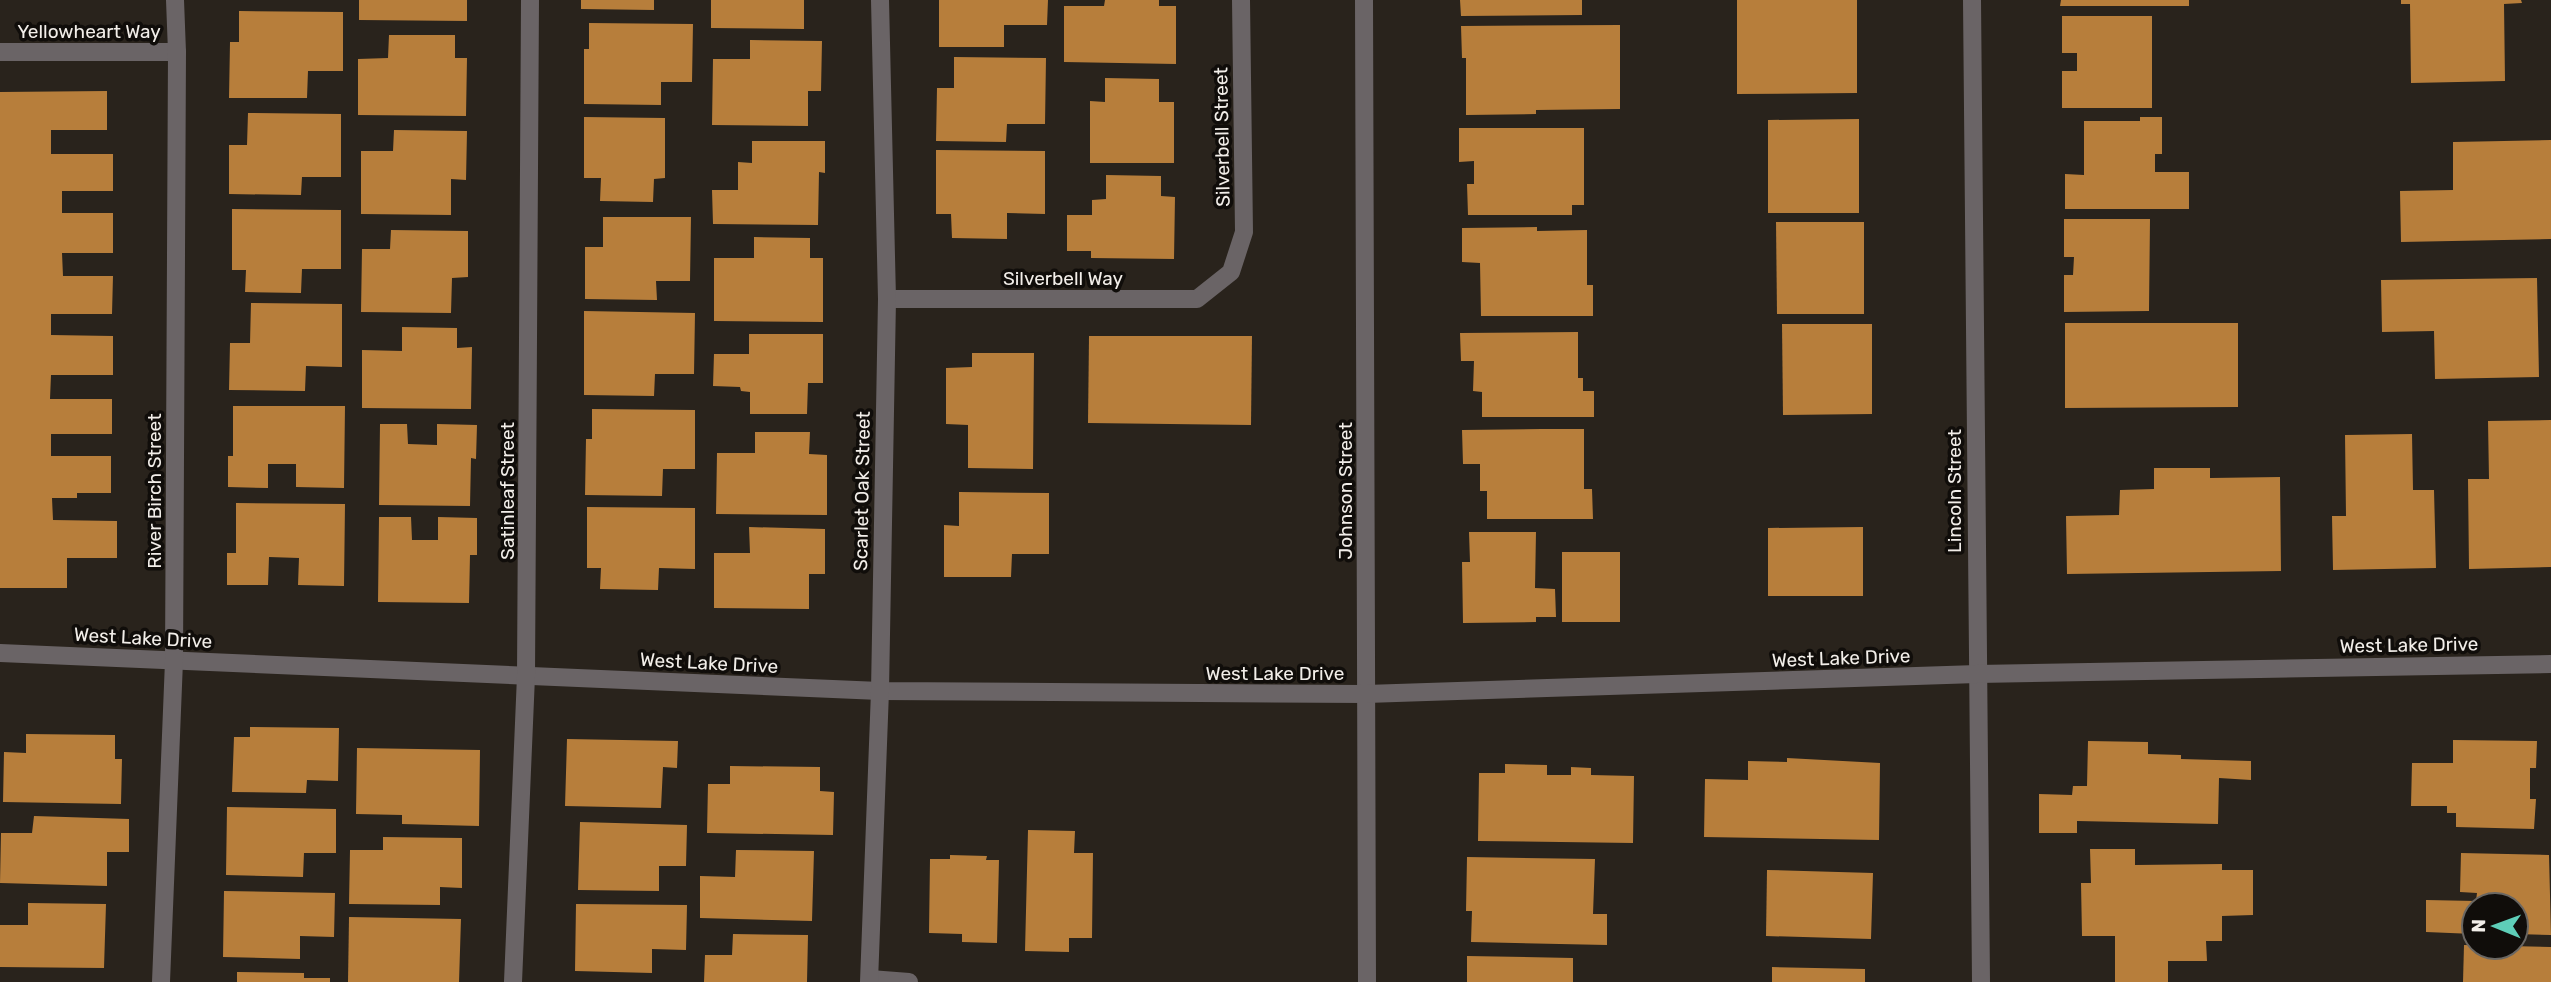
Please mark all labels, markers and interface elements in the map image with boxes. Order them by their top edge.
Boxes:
street label: Yellowheart Way [17,20,161,43]
street label: Silverbell Street [1209,66,1235,207]
street label: Silverbell Way [1003,267,1123,290]
street label: Scarlet Oak Street [849,410,875,571]
street label: River Birch Street [143,413,166,569]
street label: Satinleaf Street [496,421,519,560]
street label: Johnson Street [1334,422,1357,560]
street label: Lincoln Street [1943,428,1966,553]
street label: West Lake Drive [73,623,213,653]
street label: West Lake Drive [2339,632,2479,658]
street label: West Lake Drive [1771,644,1911,672]
street label: West Lake Drive [639,648,779,678]
street label: West Lake Drive [1206,662,1344,685]
north arrow [2460,891,2530,961]
text: N [2467,919,2490,933]

